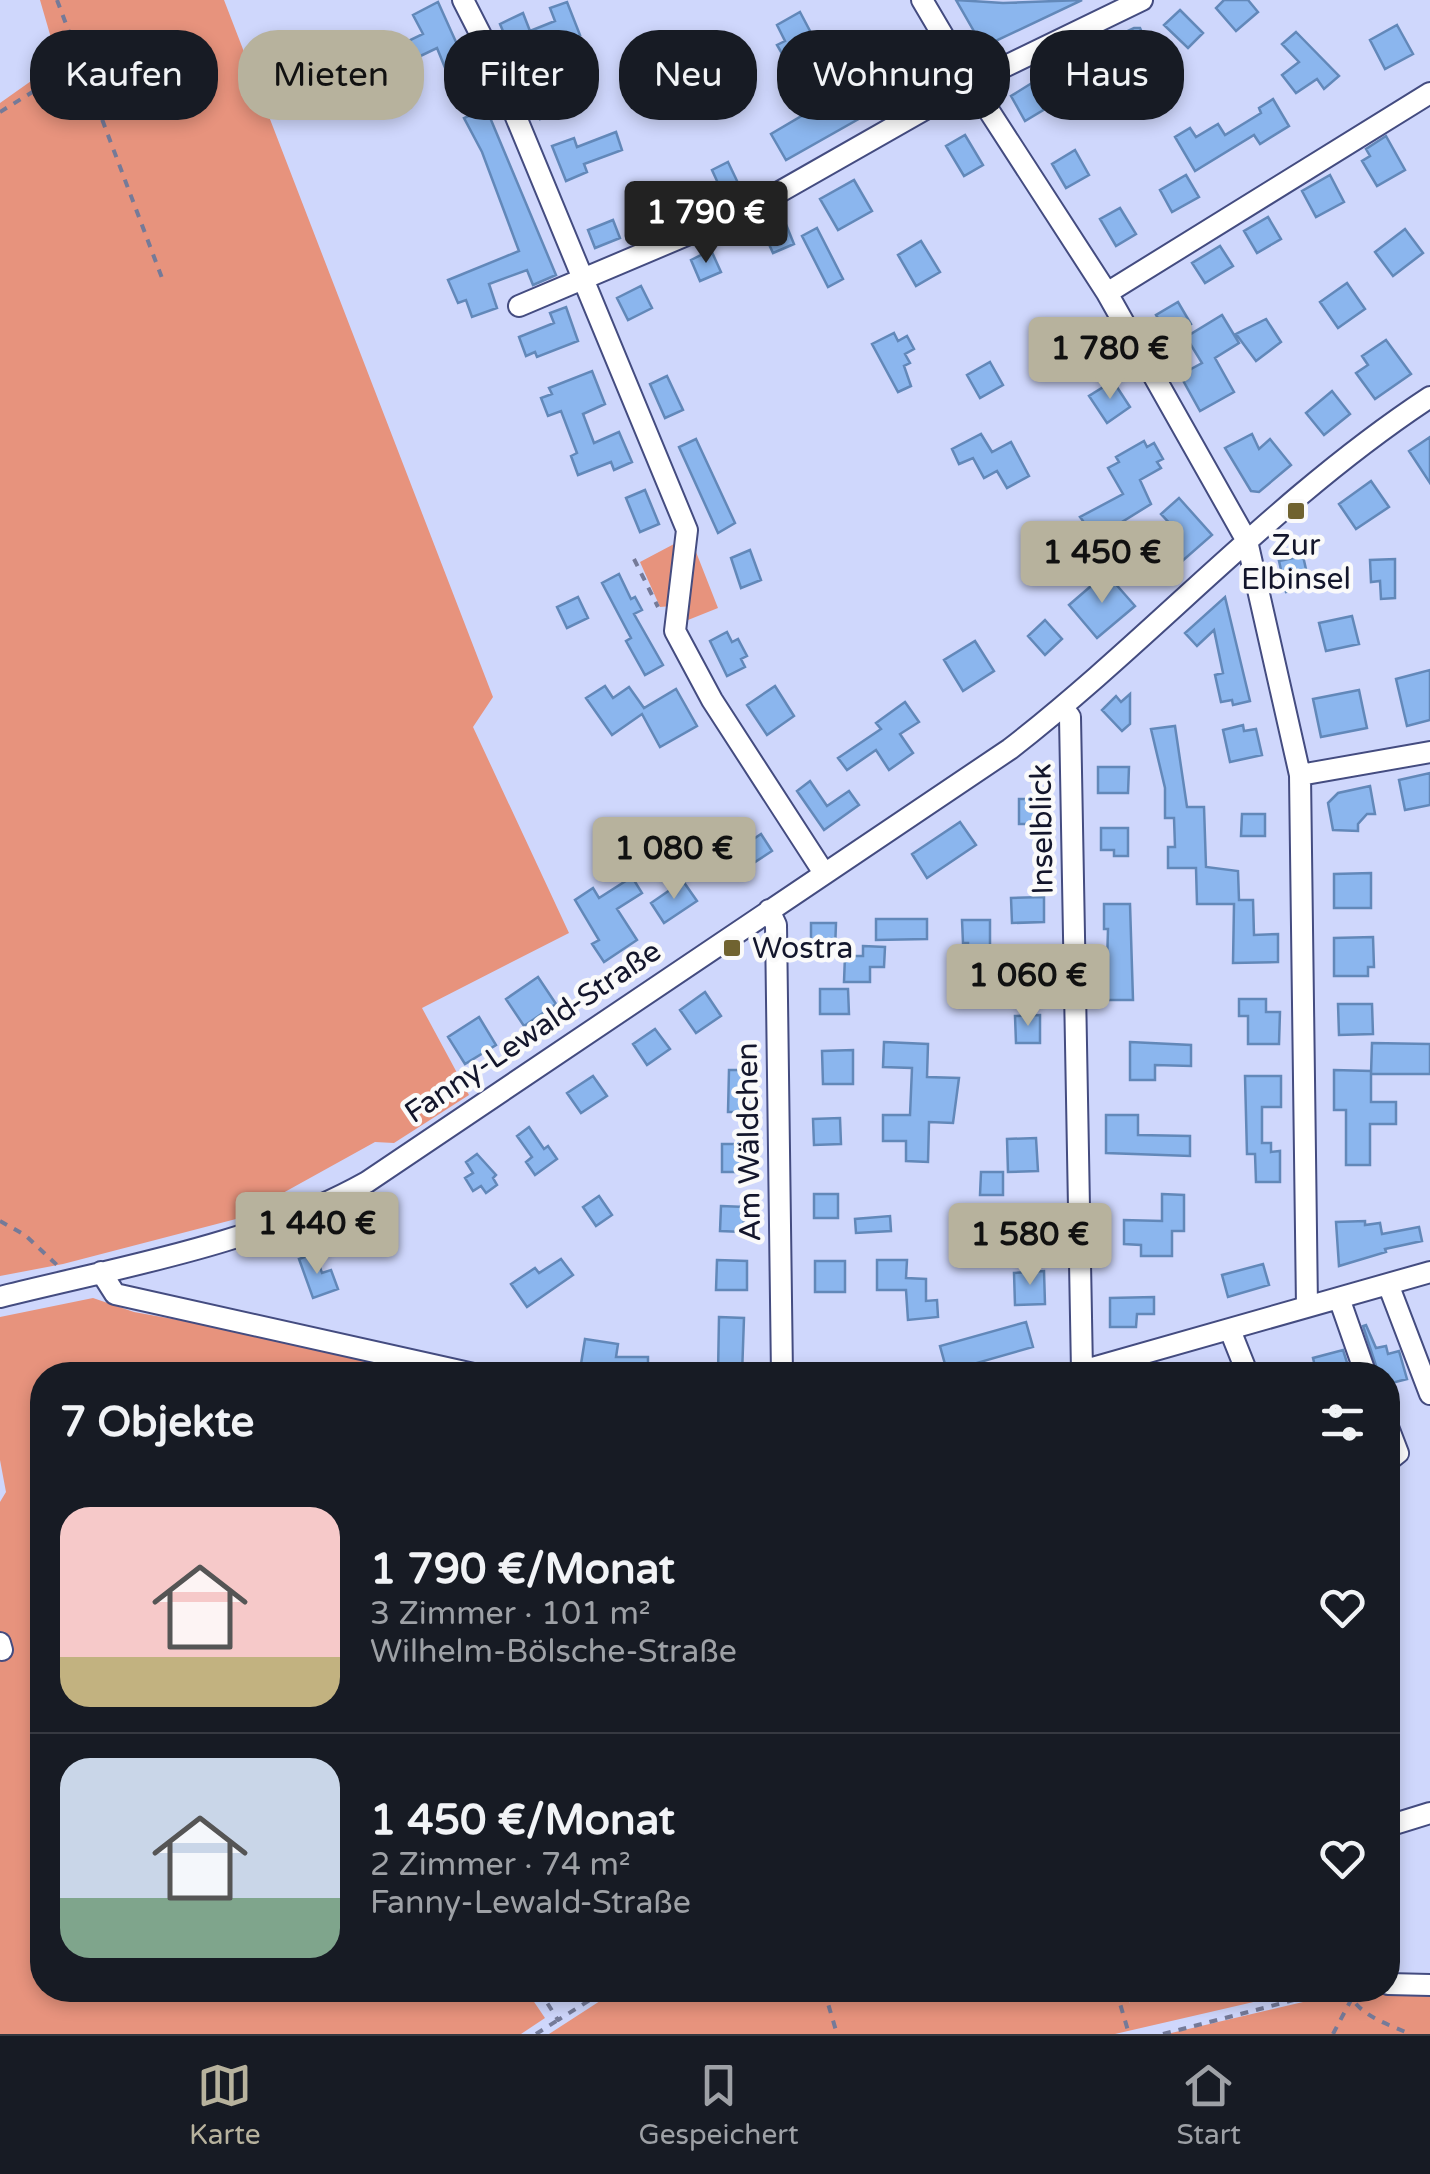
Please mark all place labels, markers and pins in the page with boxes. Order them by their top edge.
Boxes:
pin: 1 790 € [614,181,798,266]
pin: 1 780 € [1018,317,1202,402]
marker: Zur Elbinsel [1285,500,1307,522]
pin: 1 450 € [1010,521,1194,606]
place label: Zur Elbinsel [1241,527,1351,598]
pin: 1 080 € [582,817,766,902]
place label: Wostra [752,930,853,967]
marker: Wostra [721,937,743,959]
pin: 1 060 € [936,944,1120,1029]
pin: 1 440 € [225,1192,409,1277]
pin: 1 580 € [938,1203,1122,1288]

